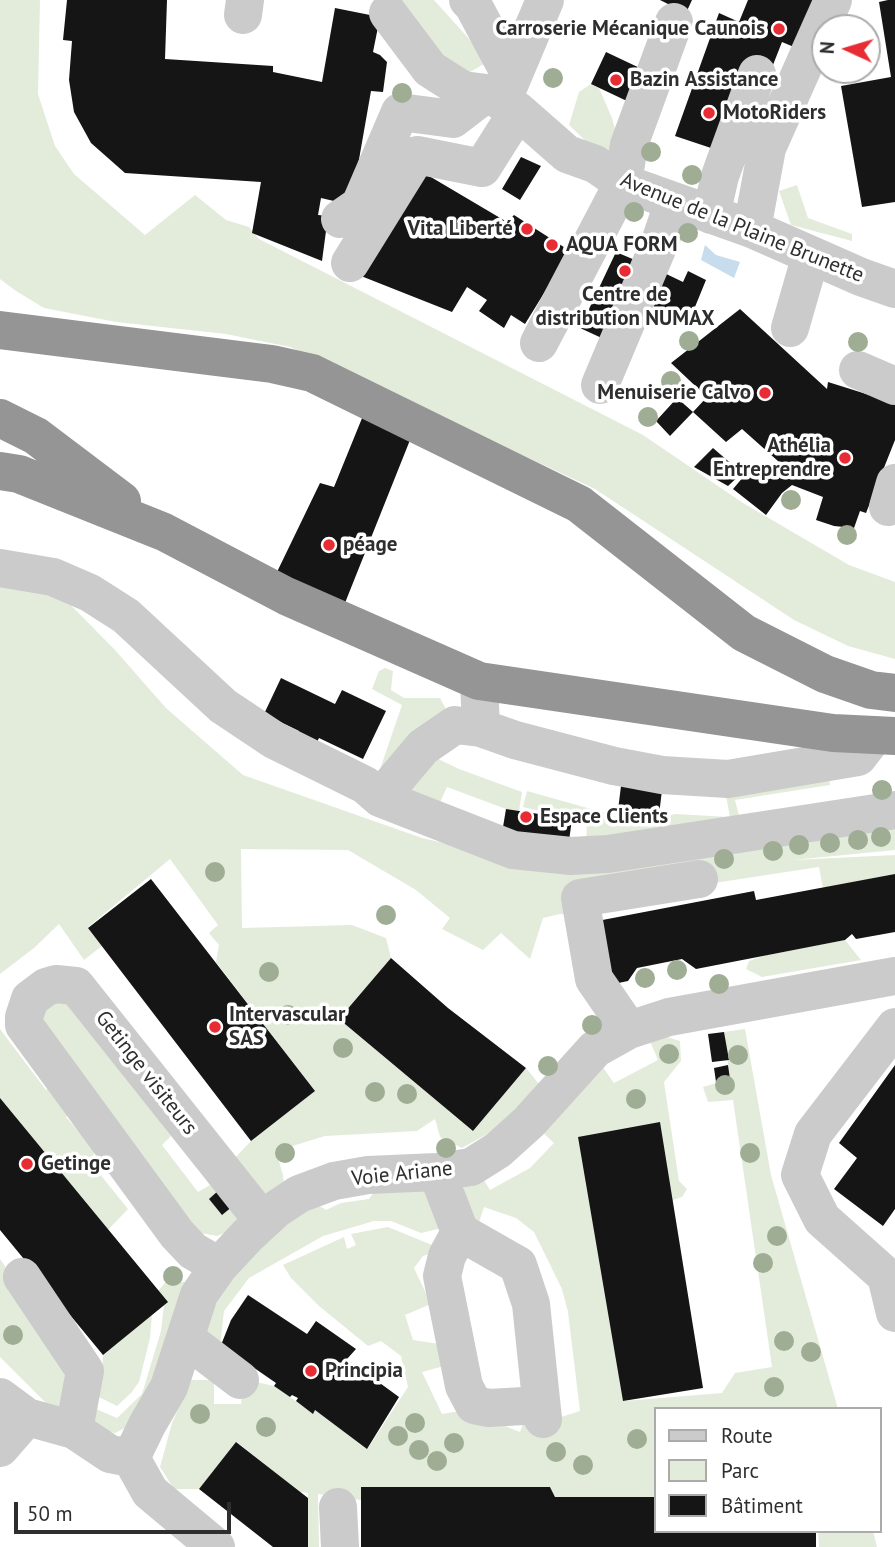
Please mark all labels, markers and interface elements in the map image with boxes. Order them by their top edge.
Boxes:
north arrow [811,14,881,84]
place label: Carroserie Mécanique Caunois [496,16,765,42]
marker: Carroserie Mécanique Caunois [771,21,787,37]
text: N [815,41,839,55]
place label: Bazin Assistance [630,67,778,93]
marker: Bazin Assistance [608,72,624,88]
place label: MotoRiders [723,100,826,126]
marker: MotoRiders [701,105,717,121]
street label: Avenue de la Plaine Brunette [617,168,867,288]
place label: Vita Liberté [407,216,513,242]
marker: Vita Liberté [519,221,535,237]
place label: AQUA FORM [566,232,677,258]
marker: AQUA FORM [544,237,560,253]
marker: Centre de distribution NUMAX [617,263,633,279]
place label: Centre de distribution NUMAX [536,282,714,332]
place label: Menuiserie Calvo [597,380,751,406]
marker: Menuiserie Calvo [757,385,773,401]
place label: Athélia Entreprendre [713,433,831,483]
marker: Athélia Entreprendre [837,450,853,466]
place label: péage [343,532,397,558]
marker: péage [321,537,337,553]
place label: Espace Clients [540,804,668,830]
marker: Espace Clients [518,809,534,825]
place label: Intervascular SAS [229,1002,345,1052]
street label: Getinge visiteurs [90,1006,202,1140]
marker: Intervascular SAS [207,1019,223,1035]
place label: Getinge [41,1151,111,1177]
marker: Getinge [19,1156,35,1172]
street label: Voie Ariane [350,1156,454,1192]
place label: Principia [325,1358,403,1384]
marker: Principia [303,1363,319,1379]
legend [654,1407,881,1533]
text: Route [721,1422,773,1449]
text: Parc [721,1457,759,1484]
scale bar [18,1488,234,1532]
text: Bâtiment [721,1492,803,1519]
text: 50 m [27,1500,73,1527]

